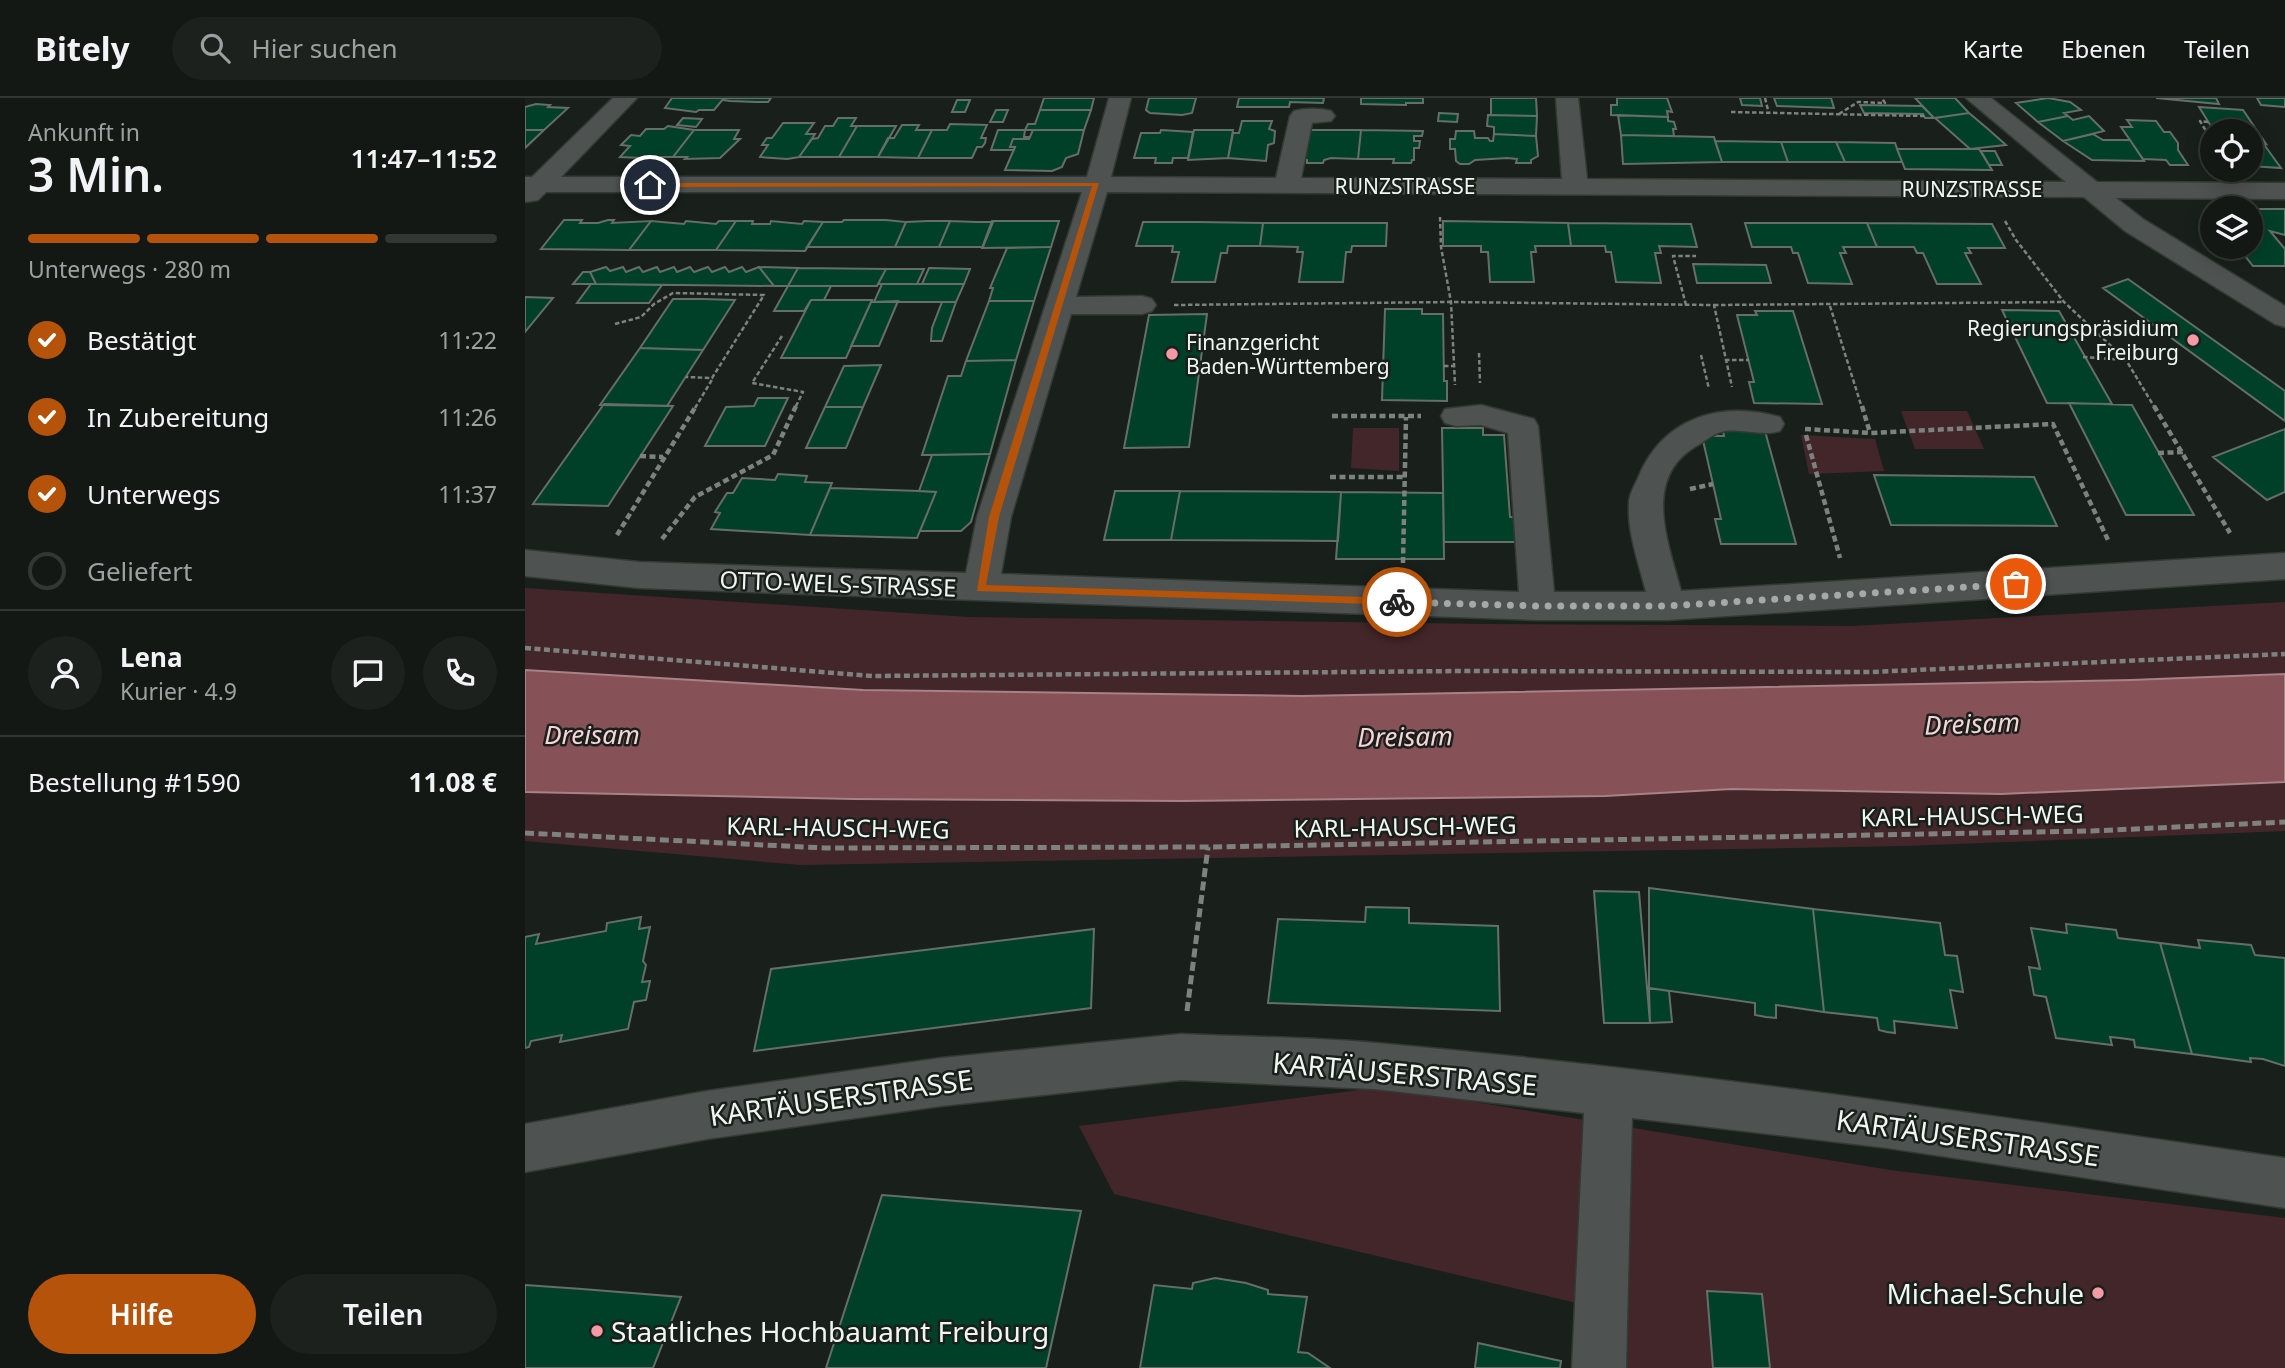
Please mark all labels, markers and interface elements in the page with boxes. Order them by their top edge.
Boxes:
search box [172,17,662,80]
text: Bitely [35,26,130,71]
icon: search [196,29,234,67]
text: Hier suchen [252,30,397,66]
text: Karte [1963,32,2023,65]
text: Ebenen [2061,32,2146,65]
text: Teilen [2184,32,2250,65]
text: Ankunft in [28,116,140,148]
map controls [2200,119,2263,259]
button: locate [2200,119,2263,182]
text: 11:47–11:52 [351,140,497,176]
text: 3 Min. [28,143,164,205]
pin [620,155,680,215]
icon: home [631,166,669,204]
street label: RUNZSTRASSE [1335,172,1475,200]
street label: RUNZSTRASSE [1902,175,2042,203]
button: layers [2200,196,2263,259]
text: Unterwegs · 280 m [28,253,231,285]
place label: Regierungspräsidium Freiburg [1967,314,2179,366]
icon: check [28,321,66,359]
text: Bestätigt [87,322,196,358]
text: 11:22 [438,324,497,356]
place label: Finanzgericht Baden-Württemberg [1186,328,1390,380]
marker: Regierungspräsidium Freiburg [2185,332,2201,348]
marker: Finanzgericht Baden-Württemberg [1164,346,1180,362]
icon: check [28,398,66,436]
text: In Zubereitung [87,399,269,435]
text: 11:26 [438,401,497,433]
icon: check [28,475,66,513]
text: Unterwegs [87,476,220,512]
text: 11:37 [438,478,497,510]
text: Geliefert [87,553,192,589]
pin [1986,554,2046,614]
street label: OTTO-WELS-STRASSE [719,562,957,604]
icon: bag [1997,565,2035,603]
courier [1362,567,1432,637]
icon: bike [1378,583,1416,621]
button: person [28,636,102,710]
button: chat [331,636,405,710]
button: phone [423,636,497,710]
text: Lena [120,639,183,675]
text: Kurier · 4.9 [120,675,237,707]
water label: Dreisam [1924,703,2020,743]
water label: Dreisam [544,716,640,752]
water label: Dreisam [1357,717,1453,755]
text: Bestellung #1590 [28,764,241,800]
text: 11.08 € [409,764,497,800]
street label: KARL-HAUSCH-WEG [1860,797,2084,833]
street label: KARL-HAUSCH-WEG [1293,808,1517,844]
street label: KARL-HAUSCH-WEG [726,809,950,845]
street label: KARTÄUSERSTRASSE [1271,1043,1539,1103]
street label: KARTÄUSERSTRASSE [707,1060,975,1134]
street label: KARTÄUSERSTRASSE [1834,1100,2102,1174]
button: Hilfe [28,1274,256,1354]
button: Teilen [270,1274,497,1354]
place label: Michael-Schule [1886,1274,2084,1312]
marker: Michael-Schule [2090,1285,2106,1301]
place label: Staatliches Hochbauamt Freiburg [611,1312,1049,1350]
marker: Staatliches Hochbauamt Freiburg [589,1323,605,1339]

